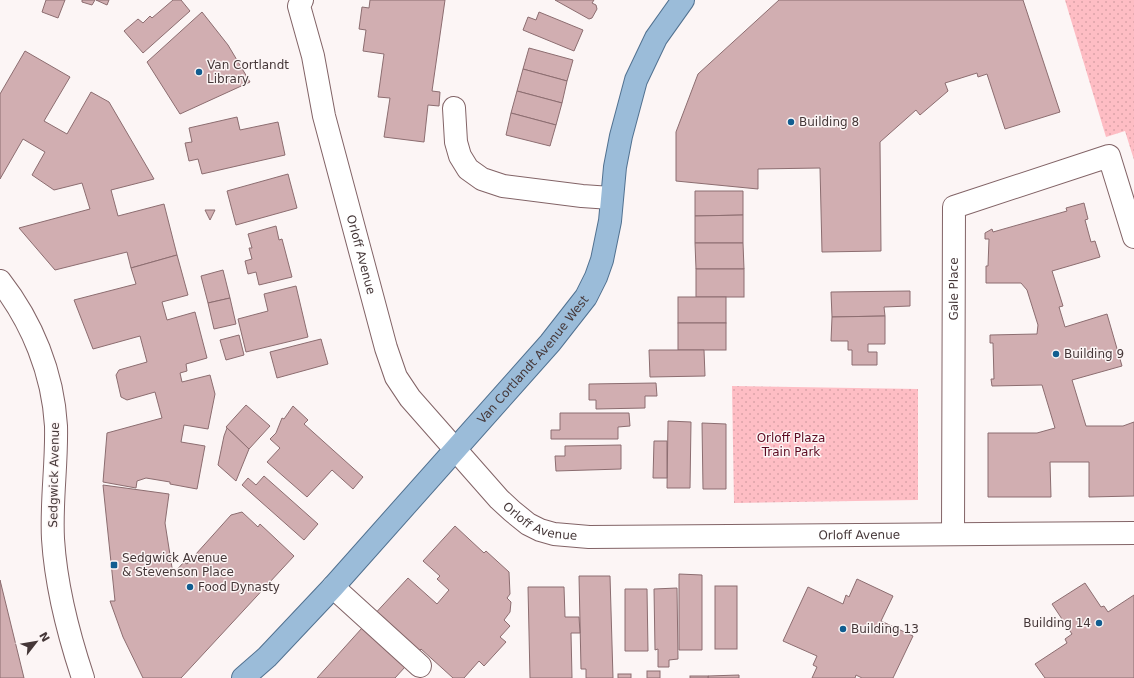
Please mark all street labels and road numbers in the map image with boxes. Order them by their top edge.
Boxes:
street label: Orloff Avenue [344,213,378,296]
street label: Gale Place [947,257,961,321]
street label: Van Cortlandt Avenue West [475,293,592,427]
street label: Sedgwick Avenue [46,422,62,528]
street label: Orloff Avenue [500,499,578,543]
street label: Orloff Avenue [818,528,900,542]

